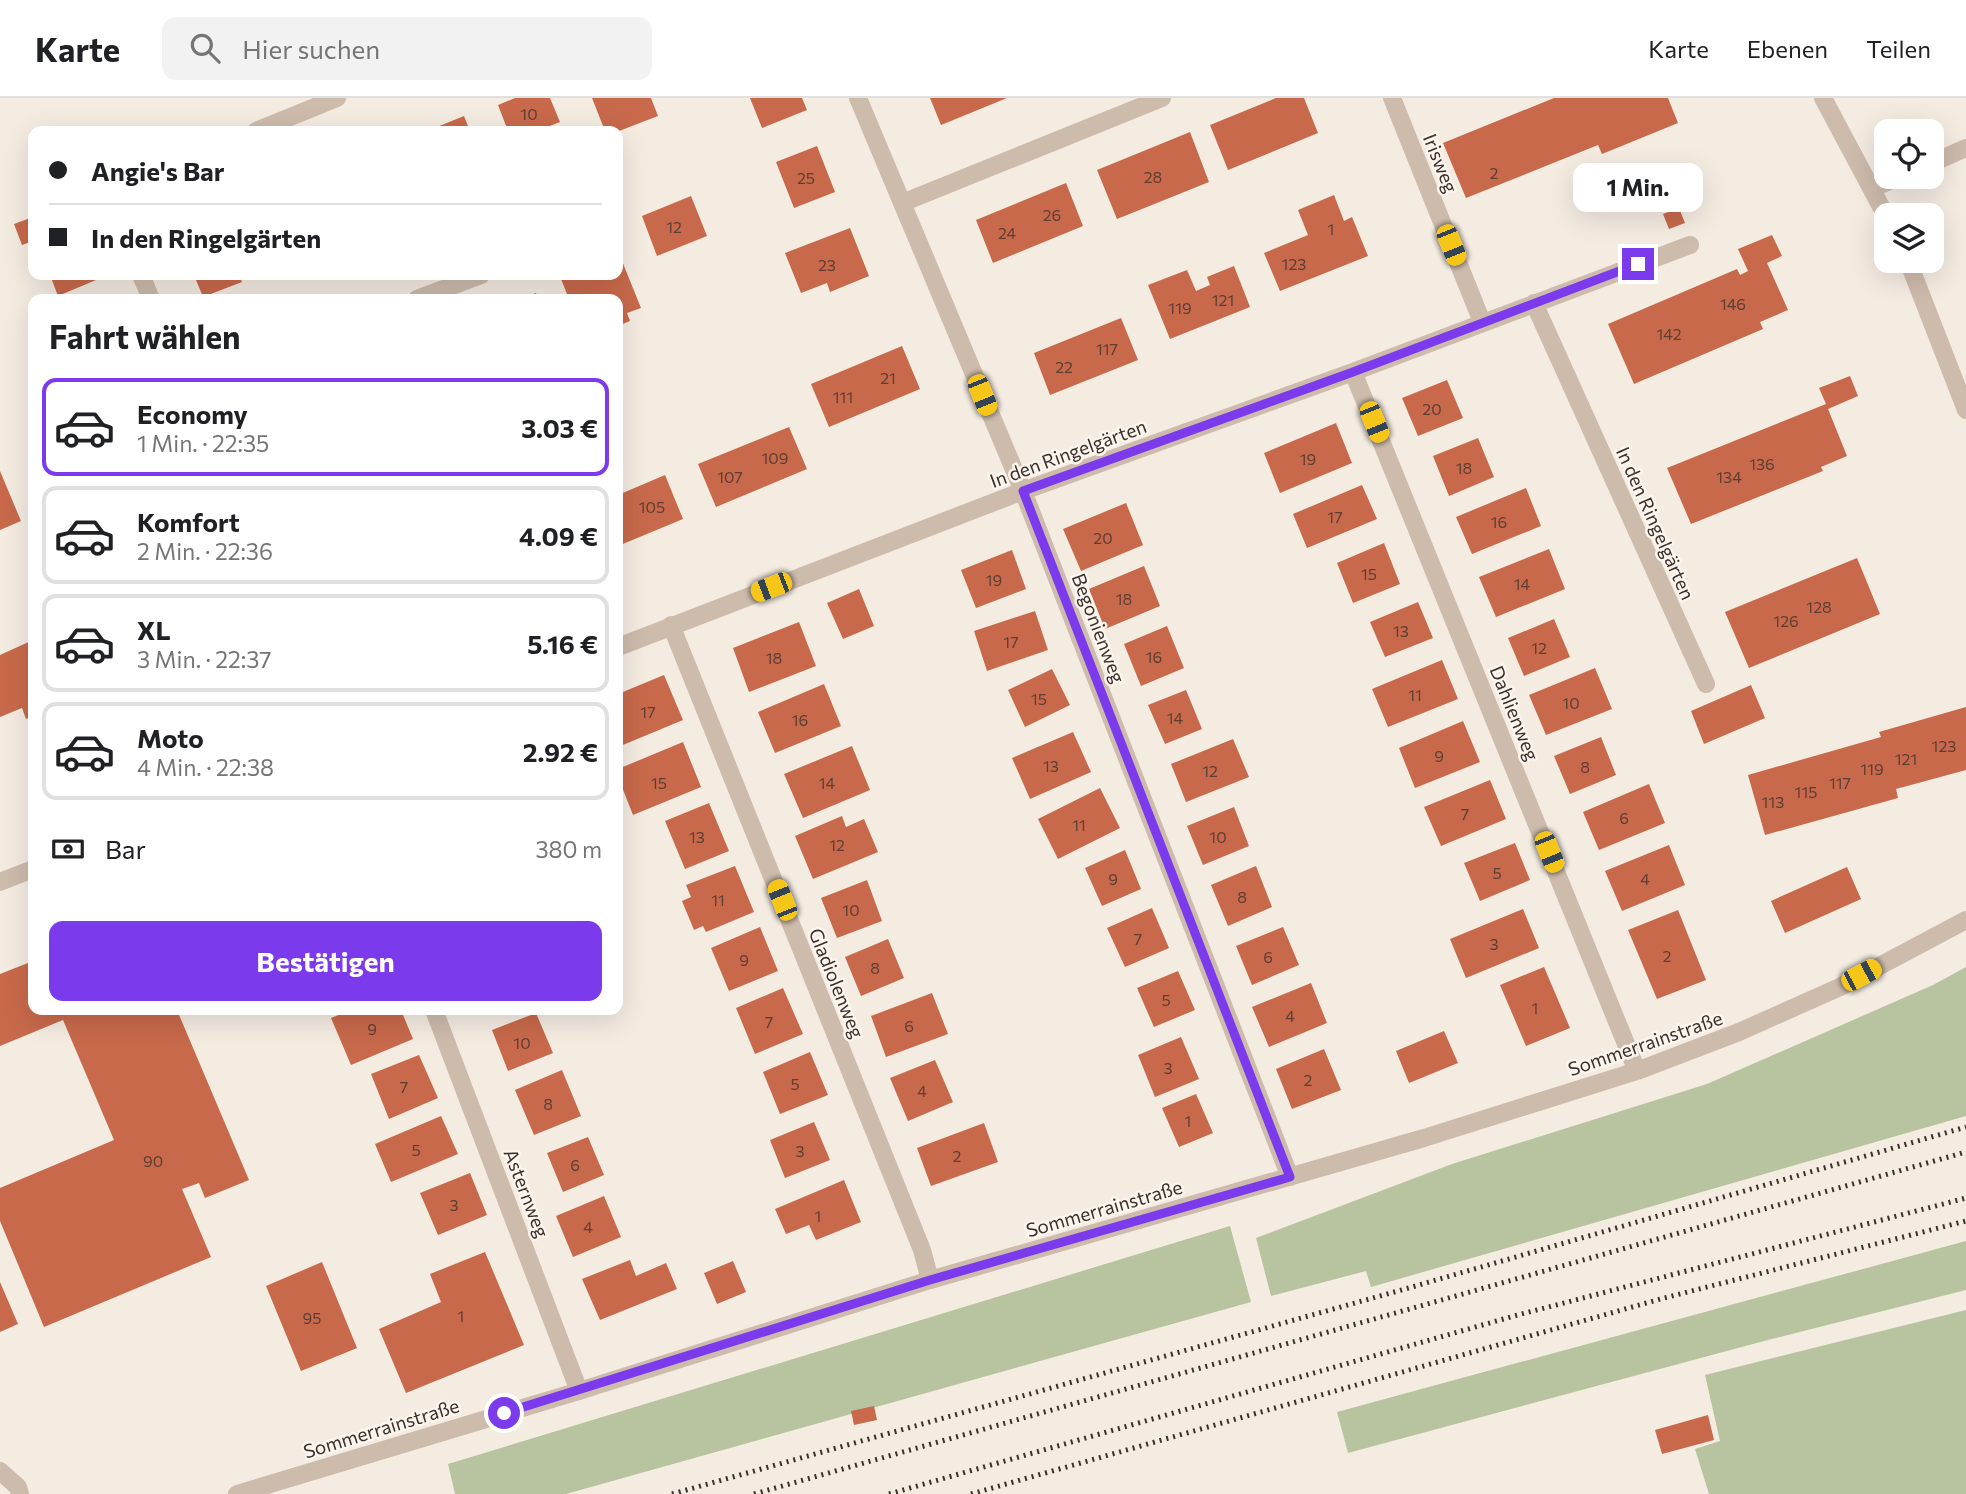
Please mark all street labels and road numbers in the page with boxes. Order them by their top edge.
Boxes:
street label: Irisweg [1419,130,1463,196]
street label: In den Ringelgärten [987,414,1149,492]
street label: In den Ringelgärten [1612,443,1700,603]
street label: Begonienweg [1068,570,1130,686]
street label: Dahlienweg [1486,662,1544,764]
street label: Gladiolenweg [804,925,870,1041]
street label: Sommerrainstraße [1565,1006,1725,1080]
street label: Asternweg [500,1146,554,1240]
street label: Sommerrainstraße [1023,1175,1185,1241]
street label: Sommerrainstraße [300,1393,462,1463]

